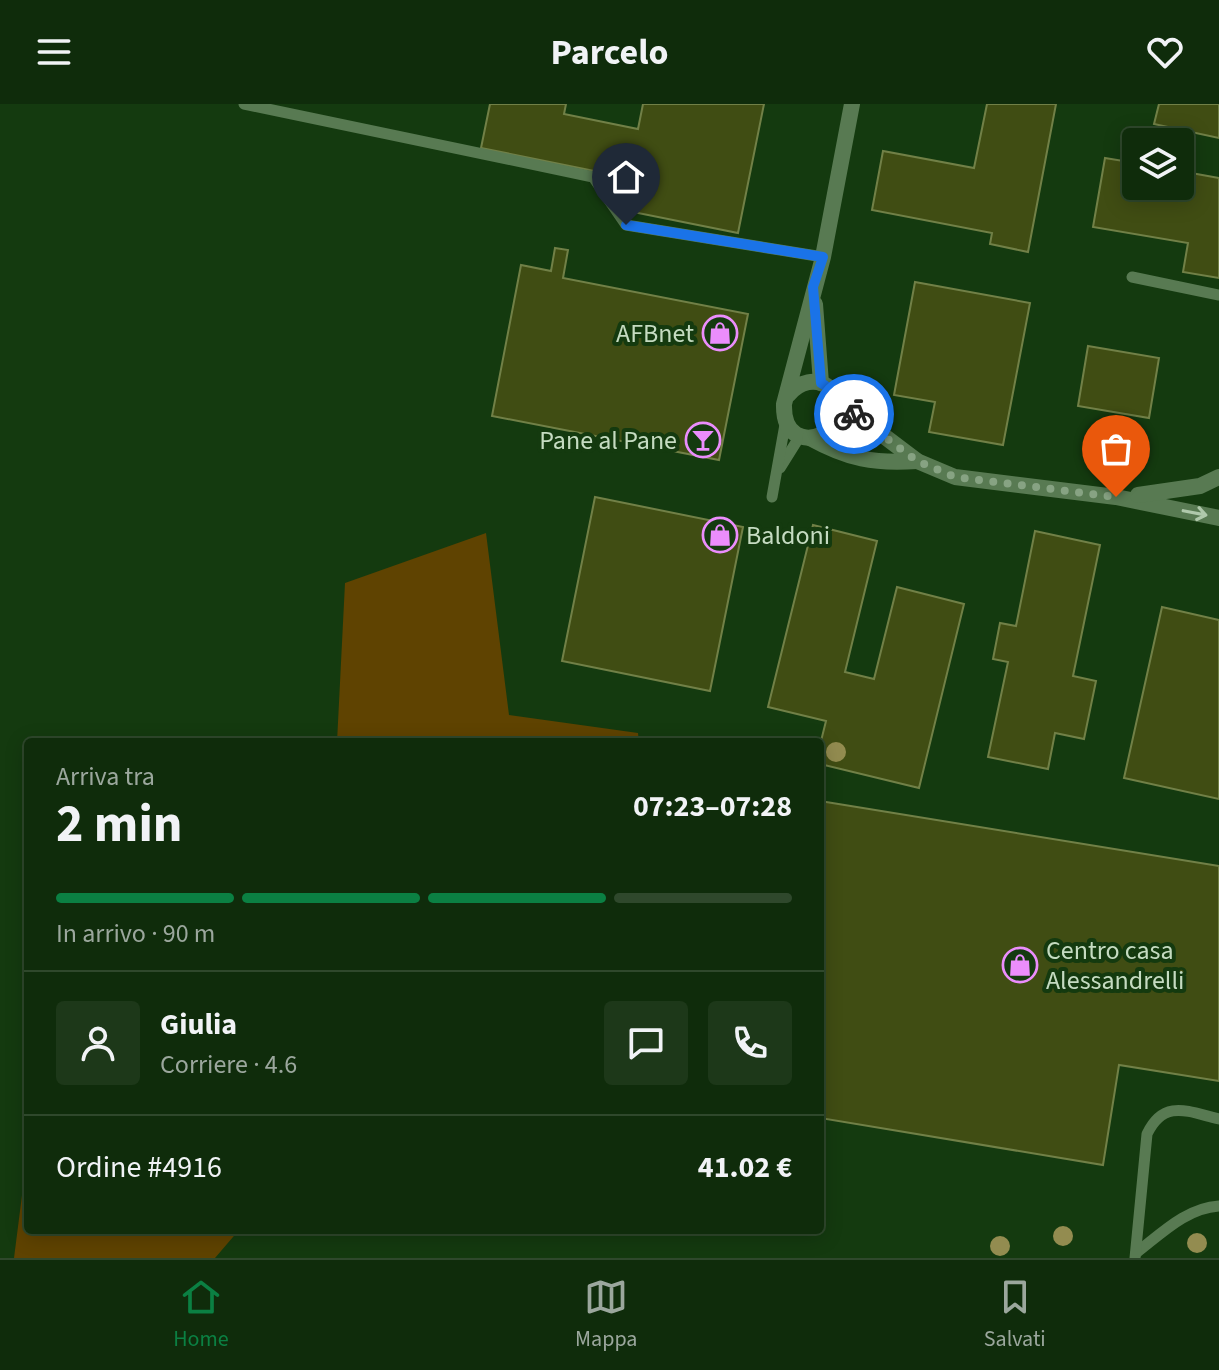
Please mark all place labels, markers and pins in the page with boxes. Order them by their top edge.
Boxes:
pin [592,143,660,225]
shop icon: AFBnet [701,314,739,352]
place label: AFBnet [616,315,694,352]
pin [1082,415,1150,497]
bar icon: Pane al Pane [684,421,722,459]
place label: Pane al Pane [539,422,677,459]
shop icon: Baldoni [701,516,739,554]
place label: Baldoni [746,517,830,554]
place label: Centro casa Alessandrelli [1046,932,1185,999]
shop icon: Centro casa Alessandrelli [1001,946,1039,984]

